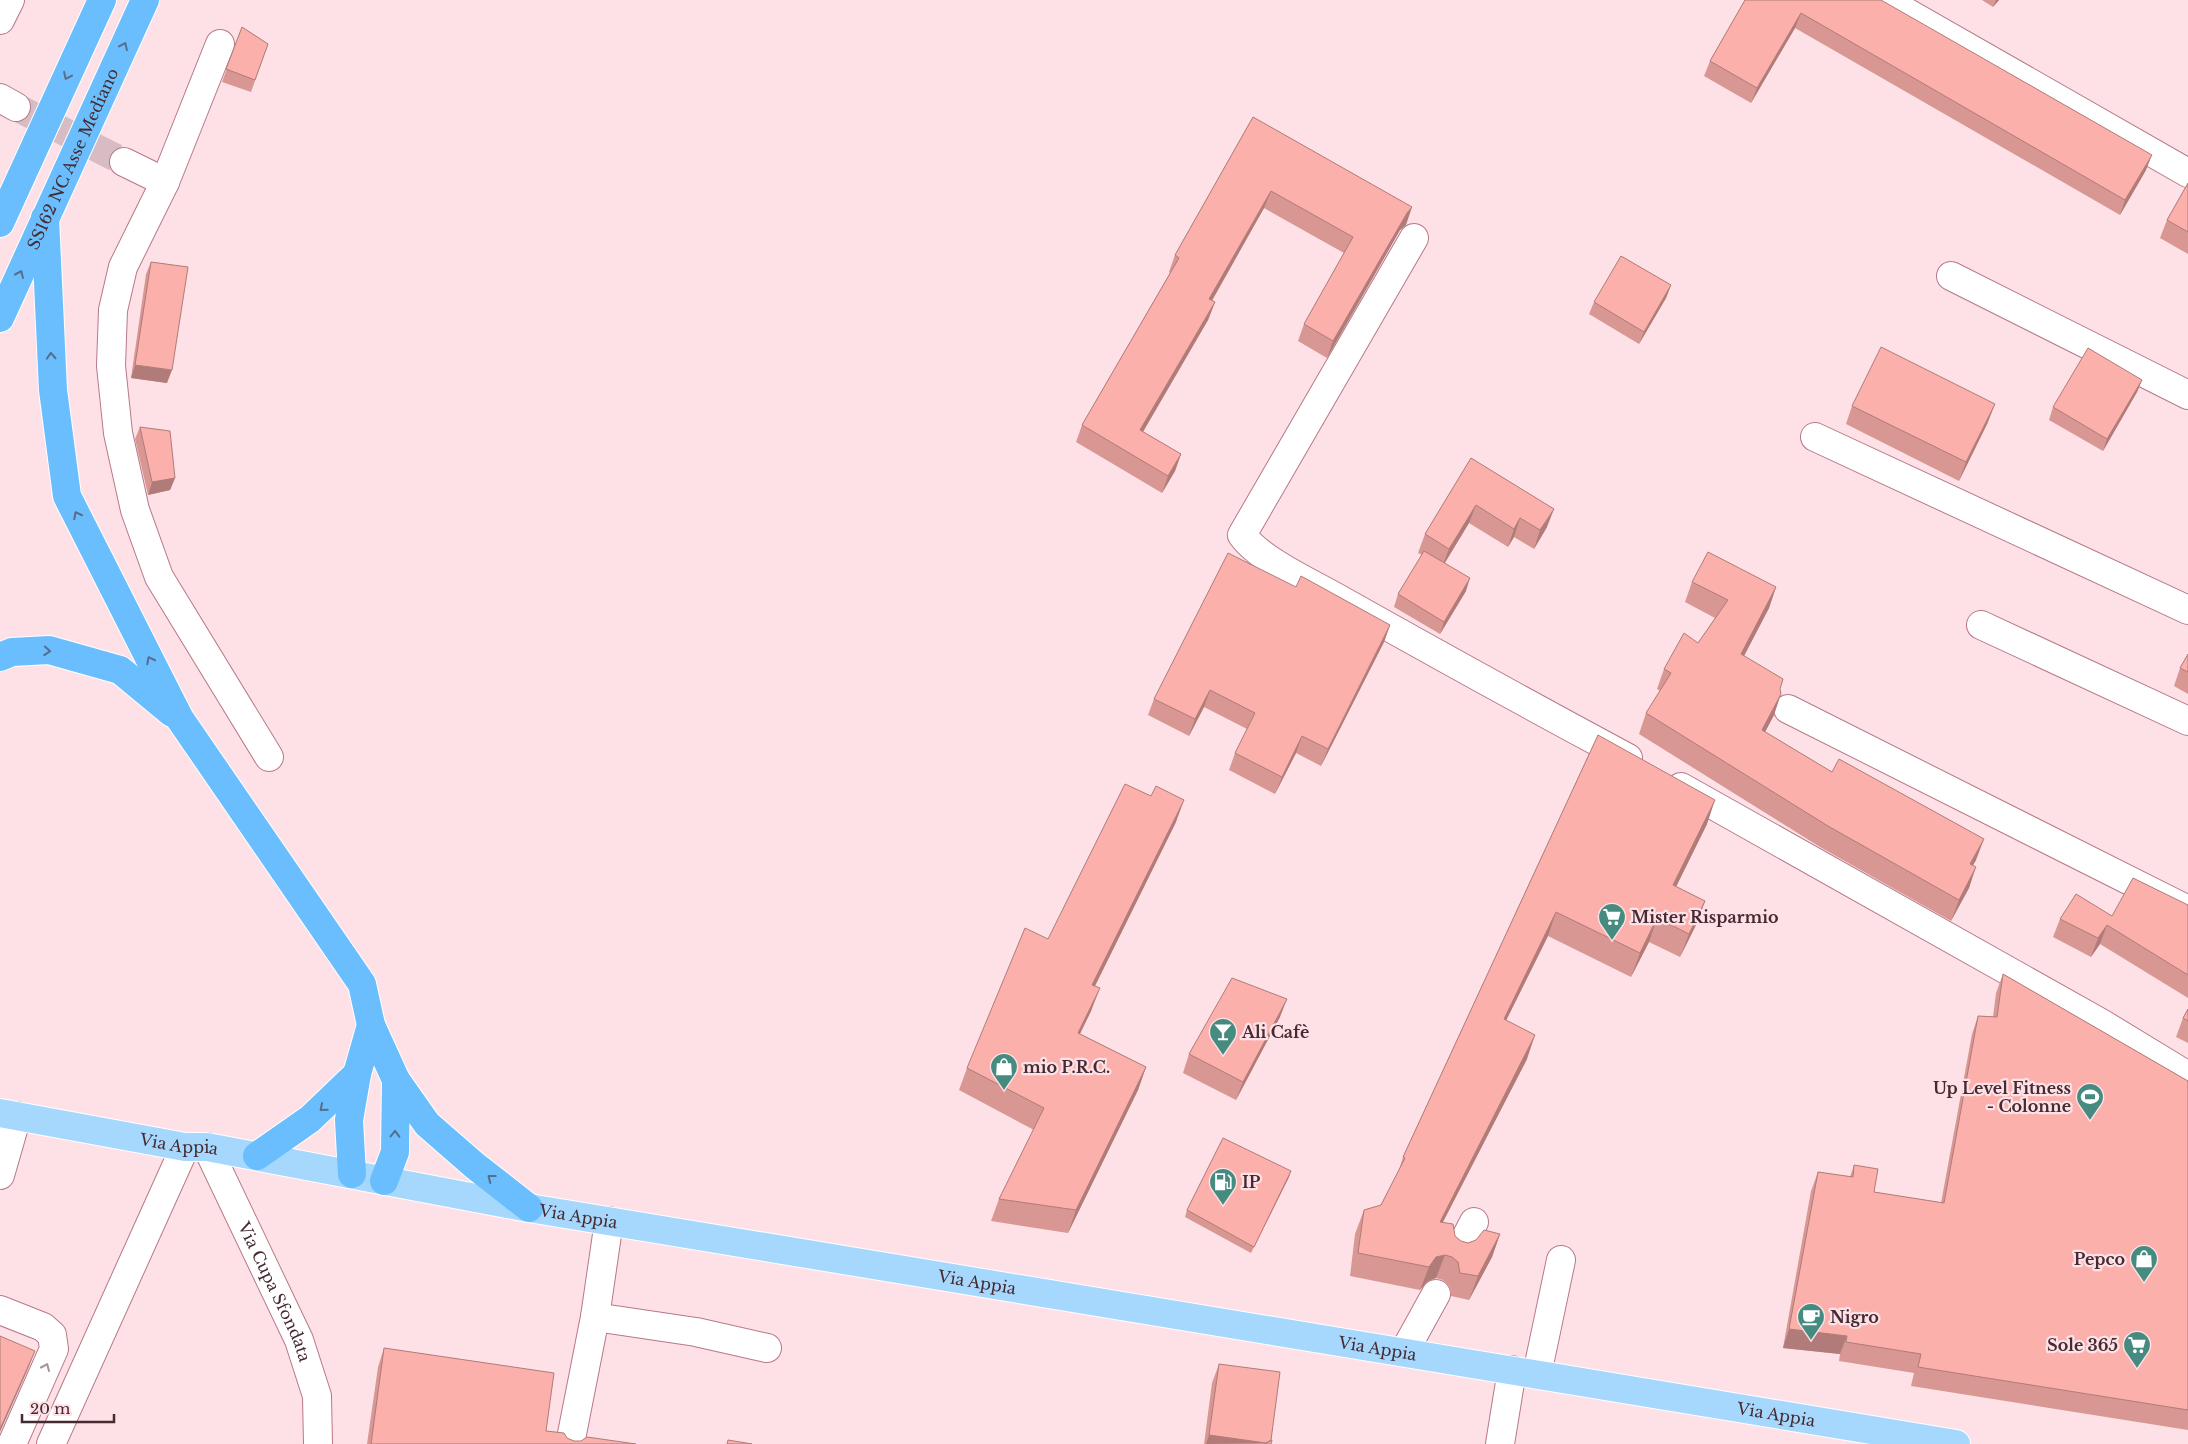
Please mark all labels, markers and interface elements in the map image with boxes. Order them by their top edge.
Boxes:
one-way arrow [117,42,128,51]
street label: SS162 NC Asse Mediano [23,65,123,253]
one-way arrow [63,71,74,80]
one-way arrow [14,270,24,279]
one-way arrow [46,351,57,359]
one-way arrow [73,511,83,520]
one-way arrow [44,646,52,657]
one-way arrow [146,656,156,665]
supermarket icon: Mister Risparmio [1597,902,1627,941]
place label: Mister Risparmio [1631,907,1779,927]
bar icon: Ali Cafè [1208,1017,1238,1056]
place label: Ali Cafè [1241,1022,1309,1042]
shop icon: mio P.R.C. [989,1052,1019,1091]
place label: mio P.R.C. [1023,1057,1110,1077]
place label: Up Level Fitness - Colonne [1933,1078,2071,1116]
sports icon: Up Level Fitness - Colonne [2075,1082,2105,1121]
one-way arrow [319,1102,328,1111]
street label: Via Appia [137,1129,220,1159]
one-way arrow [390,1130,400,1138]
fuel station icon: IP [1208,1167,1238,1206]
place label: IP [1242,1172,1261,1192]
one-way arrow [488,1176,497,1184]
street label: Via Appia [537,1200,619,1233]
street label: Via Cupa Sfondata [234,1218,315,1364]
shop icon: Pepco [2129,1244,2159,1283]
place label: Pepco [2074,1249,2125,1269]
street label: Via Appia [936,1266,1018,1298]
cafe icon: Nigro [1796,1302,1826,1341]
place label: Nigro [1830,1307,1879,1327]
supermarket icon: Sole 365 [2122,1330,2152,1369]
street label: Via Appia [1336,1332,1418,1365]
place label: Sole 365 [2047,1335,2118,1355]
one-way arrow [40,1363,51,1372]
scale bar [22,1392,115,1424]
street label: Via Appia [1735,1398,1817,1431]
text: 20 m [30,1399,70,1418]

